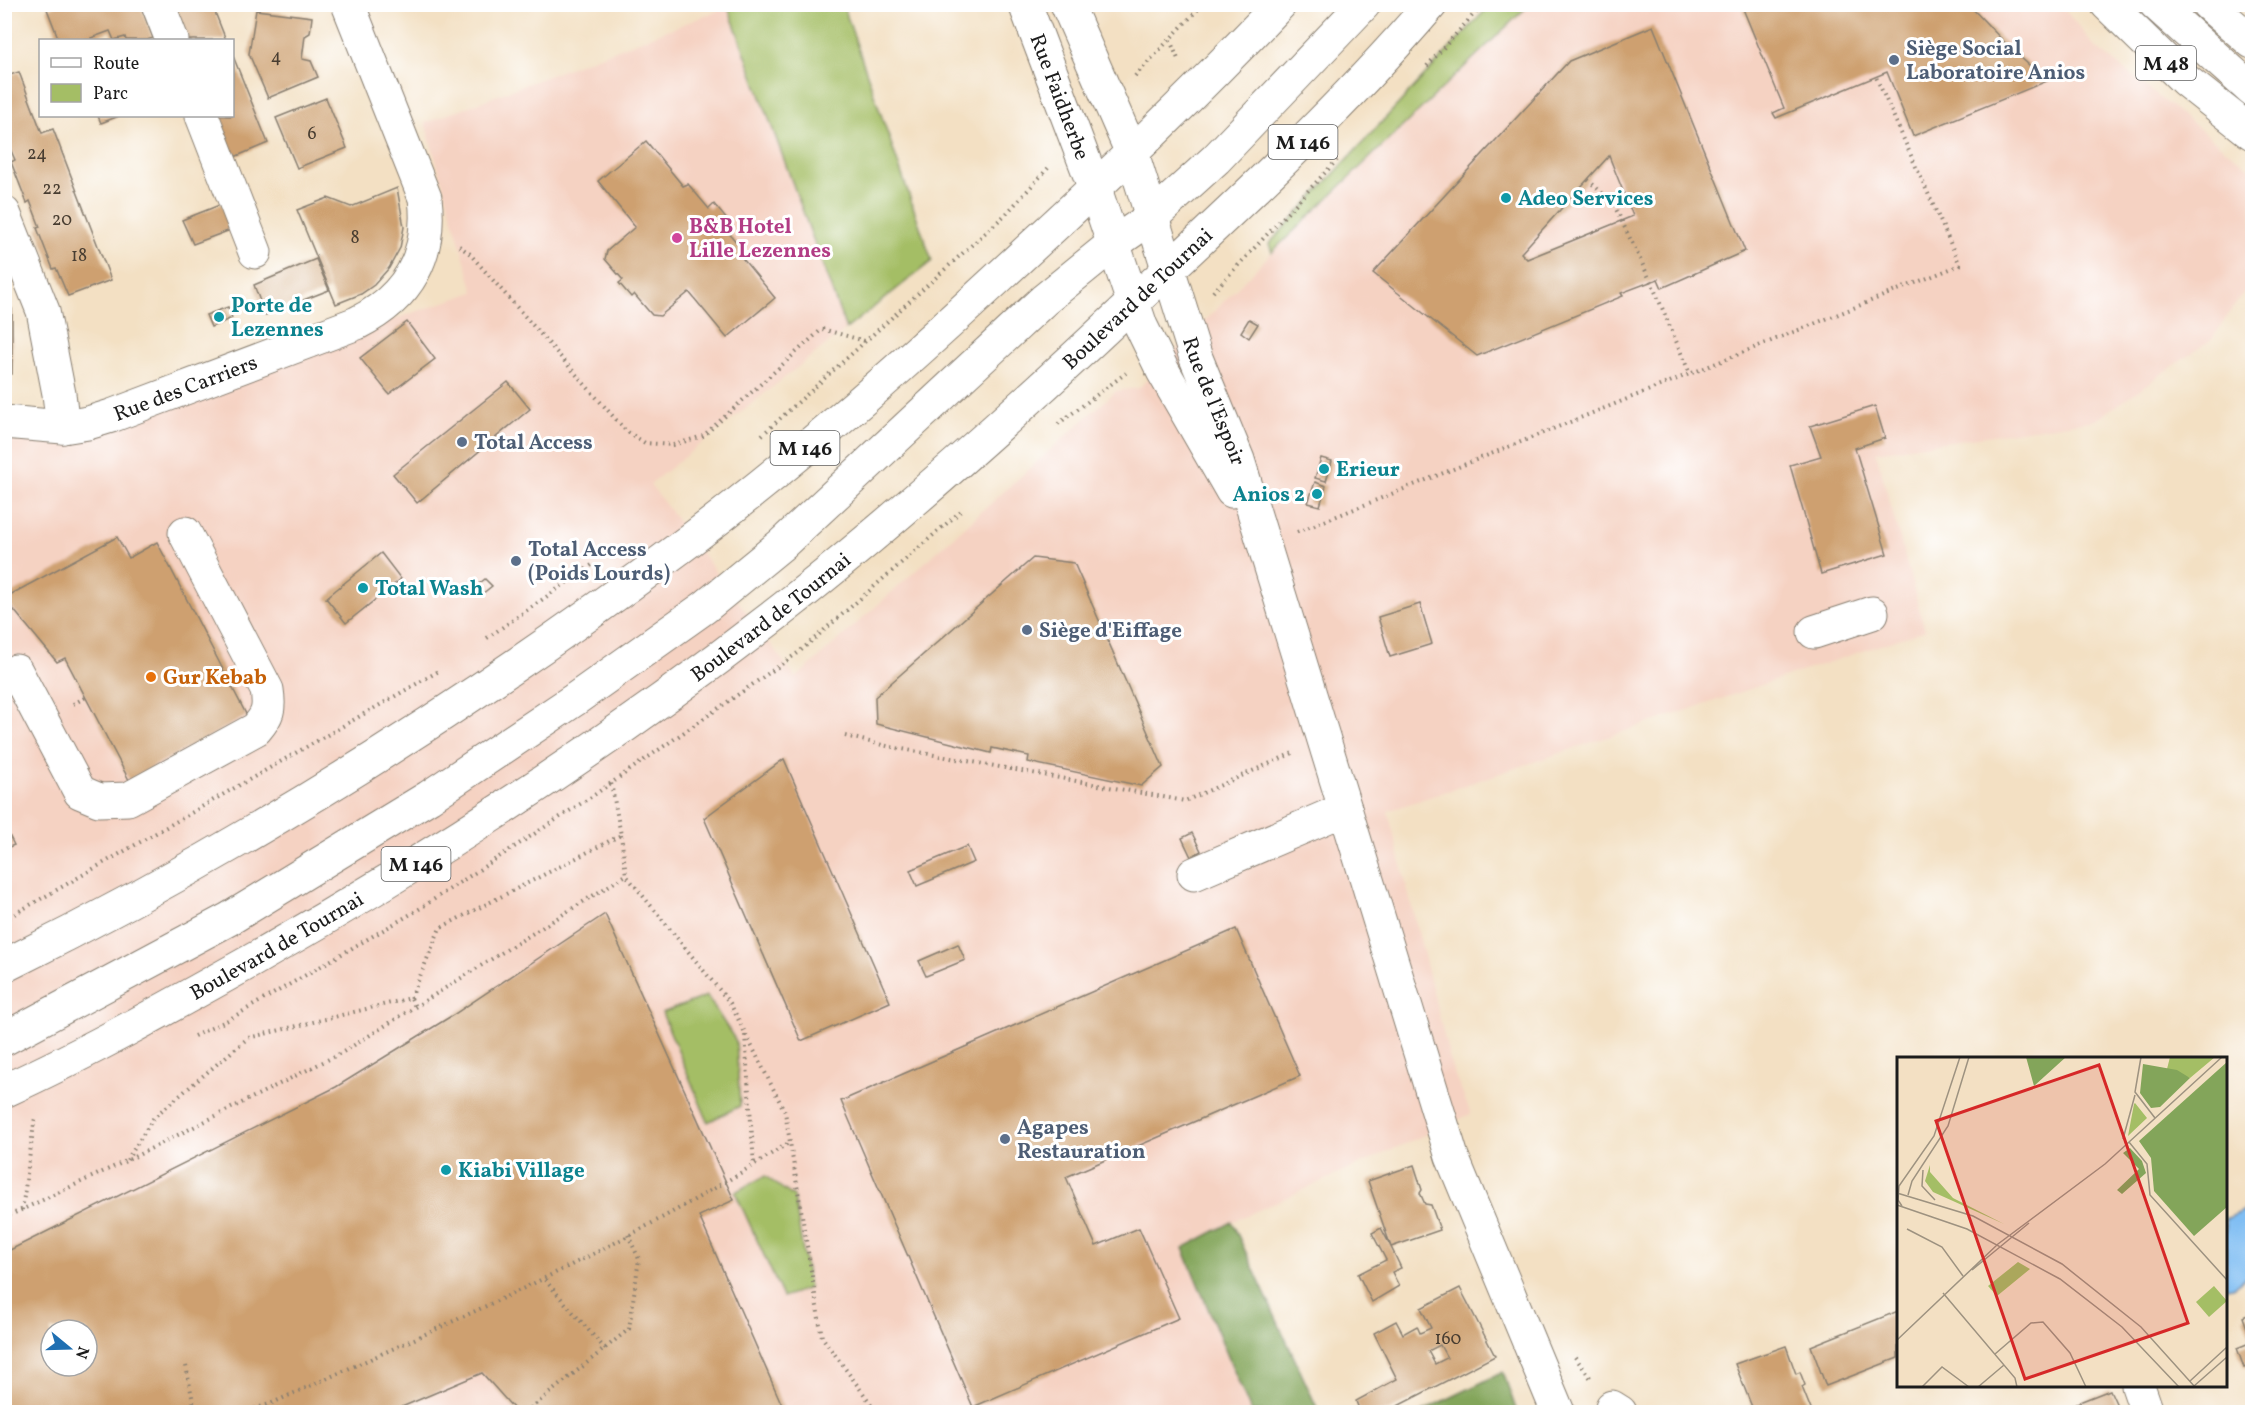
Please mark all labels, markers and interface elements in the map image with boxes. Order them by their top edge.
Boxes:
street label: Rue Faidherbe [1022,30,1096,164]
place label: Siège Social Laboratoire Anios [1906,35,2085,88]
legend [39,39,234,117]
house number: 4 [271,45,281,70]
road number: M 48 [2136,46,2196,80]
text: Route [93,52,139,77]
marker: Siège Social Laboratoire Anios [1887,53,1901,67]
text: Parc [93,82,128,107]
house number: 6 [307,122,317,147]
road number: M 146 [1268,125,1338,159]
house number: 24 [27,142,47,167]
house number: 22 [42,177,62,202]
place label: Adeo Services [1518,185,1654,214]
marker: Adeo Services [1499,191,1513,205]
house number: 20 [52,208,72,233]
place label: B&B Hotel Lille Lezennes [689,213,831,266]
street label: Boulevard de Tournai [1057,222,1220,377]
house number: 8 [350,226,360,251]
marker: B&B Hotel Lille Lezennes [670,231,684,245]
house number: 18 [71,244,87,269]
place label: Porte de Lezennes [231,292,324,345]
marker: Porte de Lezennes [212,310,226,324]
street label: Rue de l'Espoir [1174,333,1252,469]
street label: Rue des Carriers [110,349,262,430]
place label: Total Access [474,429,593,458]
road number: M 146 [770,431,840,465]
marker: Total Access [455,435,469,449]
place label: Erieur [1336,456,1400,485]
marker: Erieur [1317,462,1331,476]
place label: Anios 2 [1232,481,1305,510]
marker: Anios 2 [1310,487,1324,501]
place label: Total Access (Poids Lourds) [528,536,670,589]
street label: Boulevard de Tournai [685,547,858,690]
marker: Total Access (Poids Lourds) [509,554,523,568]
place label: Total Wash [375,575,484,604]
marker: Total Wash [356,581,370,595]
place label: Siège d'Eiffage [1039,617,1182,646]
marker: Siège d'Eiffage [1020,623,1034,637]
place label: Gur Kebab [163,664,267,693]
marker: Gur Kebab [144,670,158,684]
road number: M 146 [382,847,450,881]
street label: Boulevard de Tournai [185,886,370,1008]
inset map [1897,1057,2227,1387]
place label: Agapes Restauration [1017,1114,1146,1167]
marker: Agapes Restauration [998,1132,1012,1146]
place label: Kiabi Village [458,1157,585,1186]
marker: Kiabi Village [439,1163,453,1177]
north arrow [39,1318,99,1378]
house number: 160 [1435,1327,1462,1352]
text: N [69,1343,94,1362]

